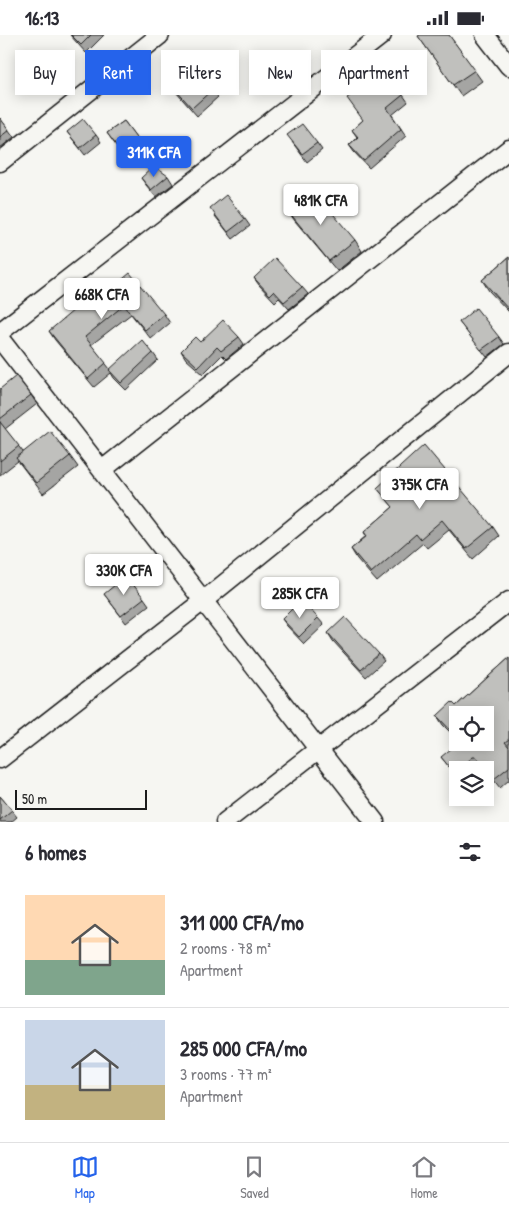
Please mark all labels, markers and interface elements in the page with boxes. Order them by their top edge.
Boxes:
text: 16:13 [25,5,59,31]
chip: Buy [15,50,75,95]
chip: Rent [85,50,151,95]
chip: Filters [161,50,239,95]
chip: New [249,50,311,95]
chip: Apartment [321,50,427,95]
pin: 311K CFA [102,135,206,178]
text: 311K CFA [127,141,181,163]
pin: 481K CFA [269,183,373,226]
text: 481K CFA [294,189,348,211]
pin: 668K CFA [50,277,154,320]
text: 668K CFA [75,283,129,305]
pin: 375K CFA [368,467,472,510]
text: 375K CFA [392,473,448,495]
pin: 330K CFA [72,553,176,596]
text: 330K CFA [96,559,152,581]
pin: 285K CFA [248,577,352,619]
text: 285K CFA [272,582,328,604]
map controls [449,706,494,806]
button: locate [449,706,494,751]
button: layers [449,761,494,806]
scale bar [15,787,148,810]
text: 50 m [22,789,47,808]
text: 6 homes [25,838,86,867]
icon: filters [456,838,484,866]
text: 311 000 CFA/mo [180,908,304,937]
icon: home [65,915,125,975]
text: 2 rooms · 78 m² [180,937,271,959]
text: Apartment [180,959,243,981]
text: 285 000 CFA/mo [180,1034,307,1063]
icon: home [65,1040,125,1100]
text: 3 rooms · 77 m² [180,1063,272,1085]
text: Apartment [180,1085,243,1107]
tab: Map [71,1153,99,1202]
tab: Saved [240,1153,269,1202]
tab: Home [410,1153,438,1202]

